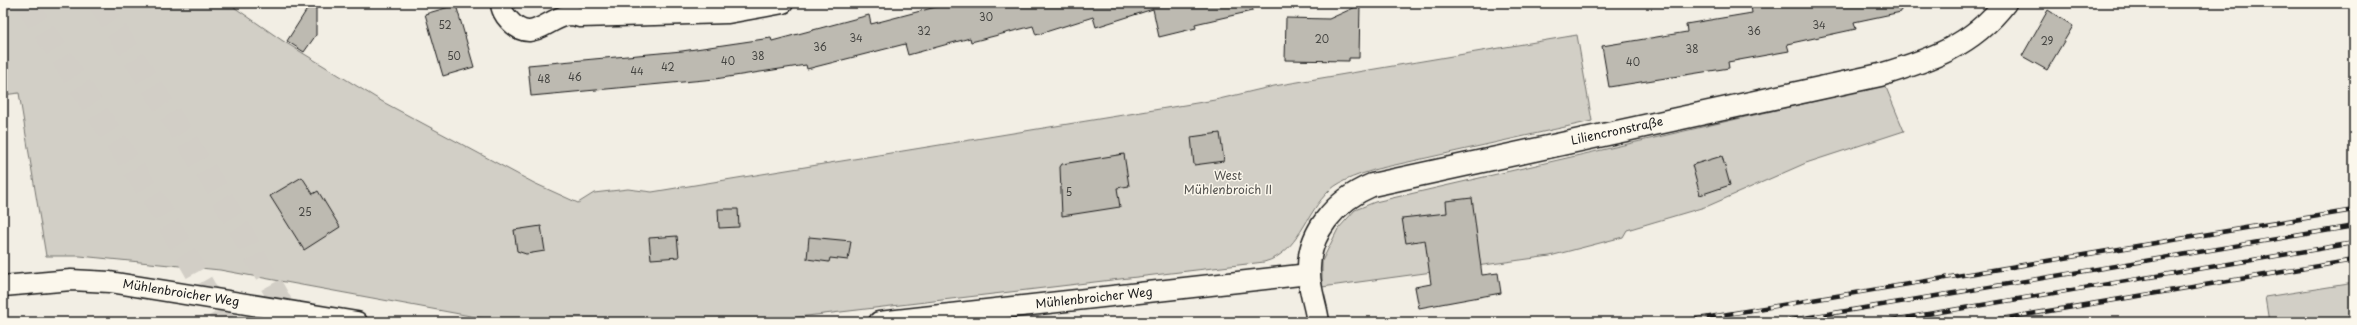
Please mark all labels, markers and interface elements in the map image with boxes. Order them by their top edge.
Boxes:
house number: 30 [979,9,993,24]
house number: 52 [438,17,452,32]
house number: 34 [1812,17,1826,32]
house number: 32 [917,23,931,38]
house number: 36 [1747,23,1761,38]
house number: 34 [849,30,863,45]
house number: 20 [1315,31,1329,46]
house number: 29 [2041,33,2054,48]
house number: 36 [813,39,827,54]
house number: 38 [1686,41,1698,56]
house number: 50 [447,48,461,63]
house number: 38 [752,48,764,63]
house number: 40 [721,53,735,68]
house number: 40 [1626,54,1640,69]
house number: 42 [661,59,675,74]
house number: 44 [630,63,644,78]
house number: 46 [568,69,582,84]
house number: 48 [538,71,550,86]
street label: Liliencronstraße [1569,111,1665,149]
park label: West Mühlenbroich II [1184,166,1272,198]
house number: 5 [1066,184,1072,199]
house number: 25 [298,204,312,219]
street label: Mühlenbroicher Weg [122,274,241,310]
street label: Mühlenbroicher Weg [1034,282,1153,312]

